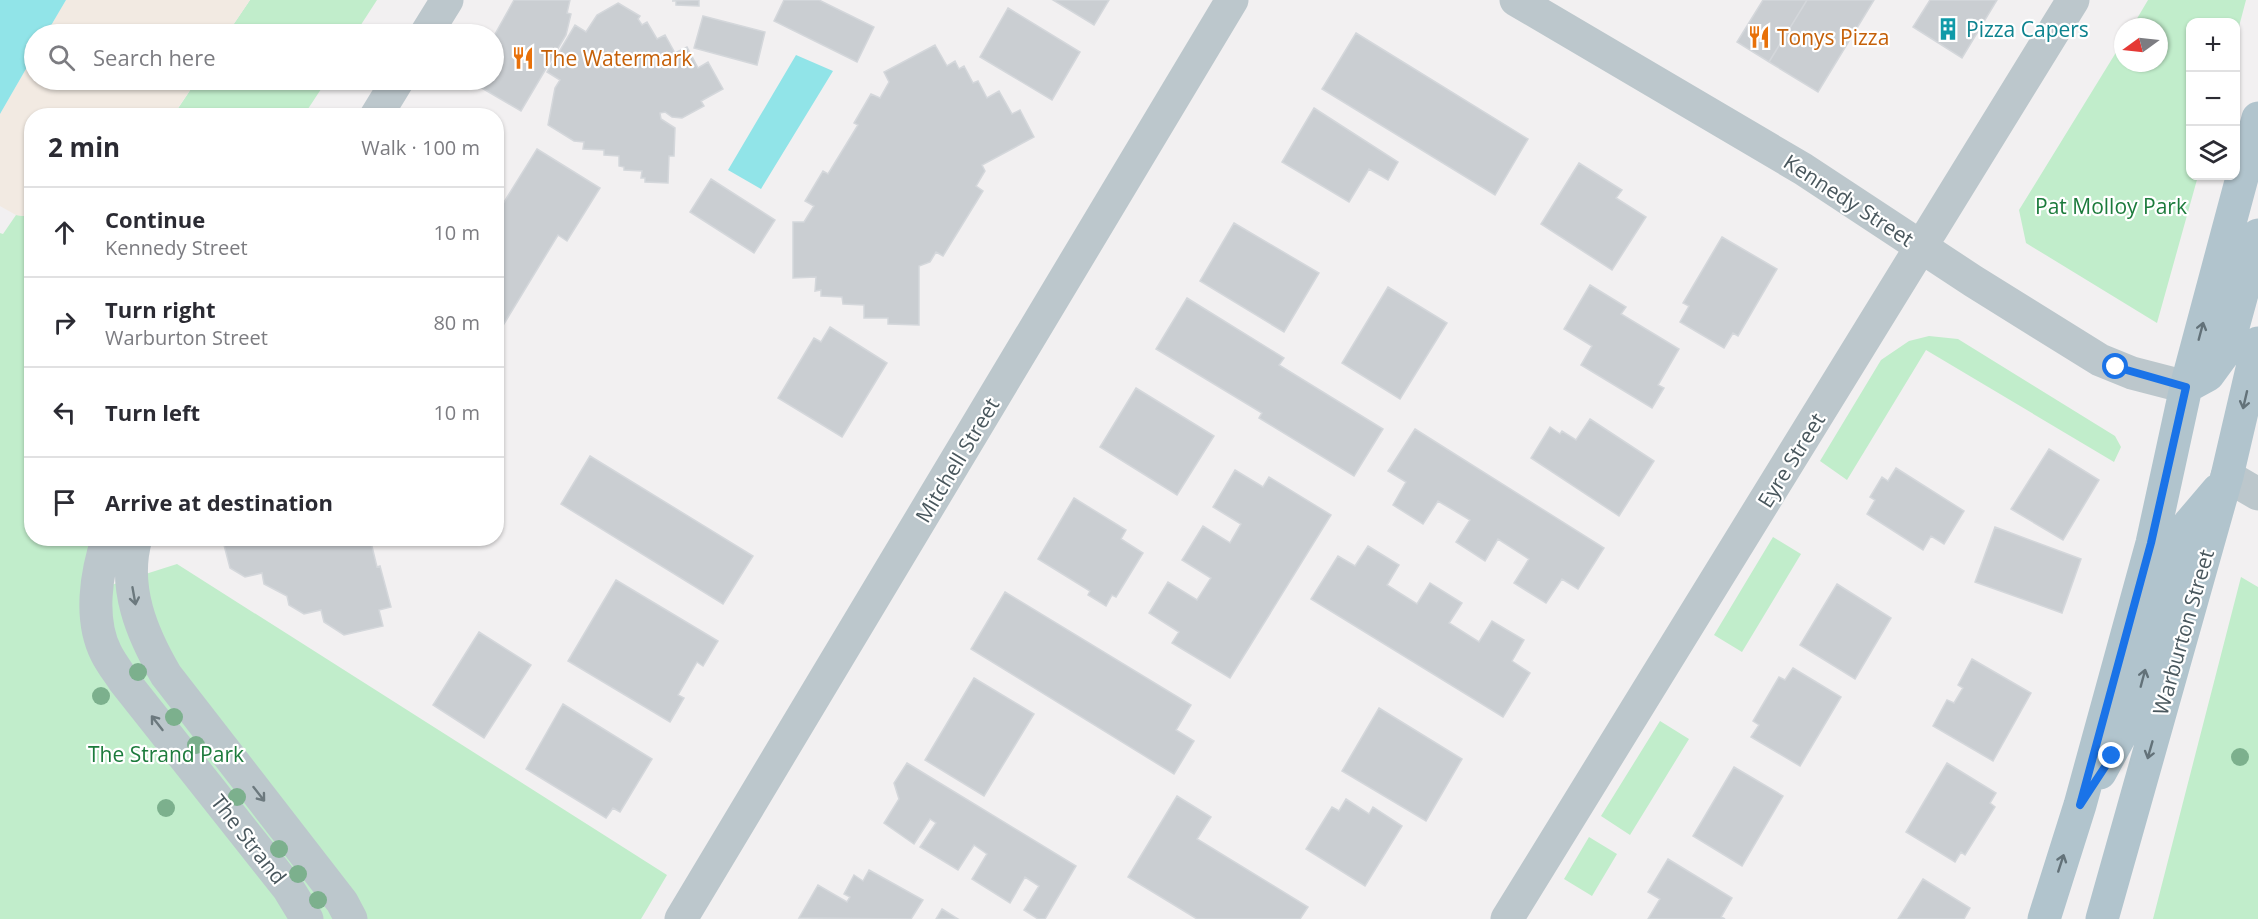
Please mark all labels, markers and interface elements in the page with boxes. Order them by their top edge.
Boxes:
place label: Pizza Capers [1966,15,2089,43]
building icon: Pizza Capers [1935,16,1961,42]
north arrow [2114,18,2168,72]
map controls [2186,18,2240,180]
button: + [2186,18,2240,72]
place label: Tonys Pizza [1777,23,1889,51]
search box [24,24,504,90]
restaurant icon: Tonys Pizza [1746,24,1772,50]
icon: search [45,41,78,74]
text: Search here [93,42,216,72]
place label: The Watermark [541,44,692,72]
restaurant icon: The Watermark [510,45,536,71]
button: − [2186,72,2240,126]
button: layers [2186,126,2240,180]
text: 2 min [48,129,120,165]
text: Walk · 100 m [361,134,480,161]
street label: Kennedy Street [1779,147,1919,253]
park label: Pat Molloy Park [2035,192,2187,220]
text: Continue [105,204,205,234]
icon: ahead [48,216,81,249]
text: 10 m [433,219,480,246]
text: Kennedy Street [105,234,248,261]
text: Turn right [105,294,216,324]
icon: right [48,306,81,339]
text: 80 m [433,309,480,336]
one-way arrow [2196,322,2208,341]
text: Warburton Street [105,324,268,351]
route start [2102,353,2128,379]
one-way arrow [2238,390,2250,409]
street label: Mitchell Street [909,392,1005,528]
icon: left [48,396,81,429]
text: Turn left [105,397,200,427]
text: 10 m [433,399,480,426]
street label: Eyre Street [1751,407,1831,513]
icon: arrive [48,486,81,519]
text: Arrive at destination [105,487,333,517]
street label: Warburton Street [2146,546,2220,718]
one-way arrow [129,586,140,606]
one-way arrow [2137,669,2149,688]
one-way arrow [151,715,164,731]
park label: The Strand Park [88,740,244,768]
one-way arrow [2144,740,2155,759]
route end [2098,742,2124,768]
one-way arrow [252,786,265,802]
street label: The Strand [205,788,293,890]
one-way arrow [2057,854,2068,873]

